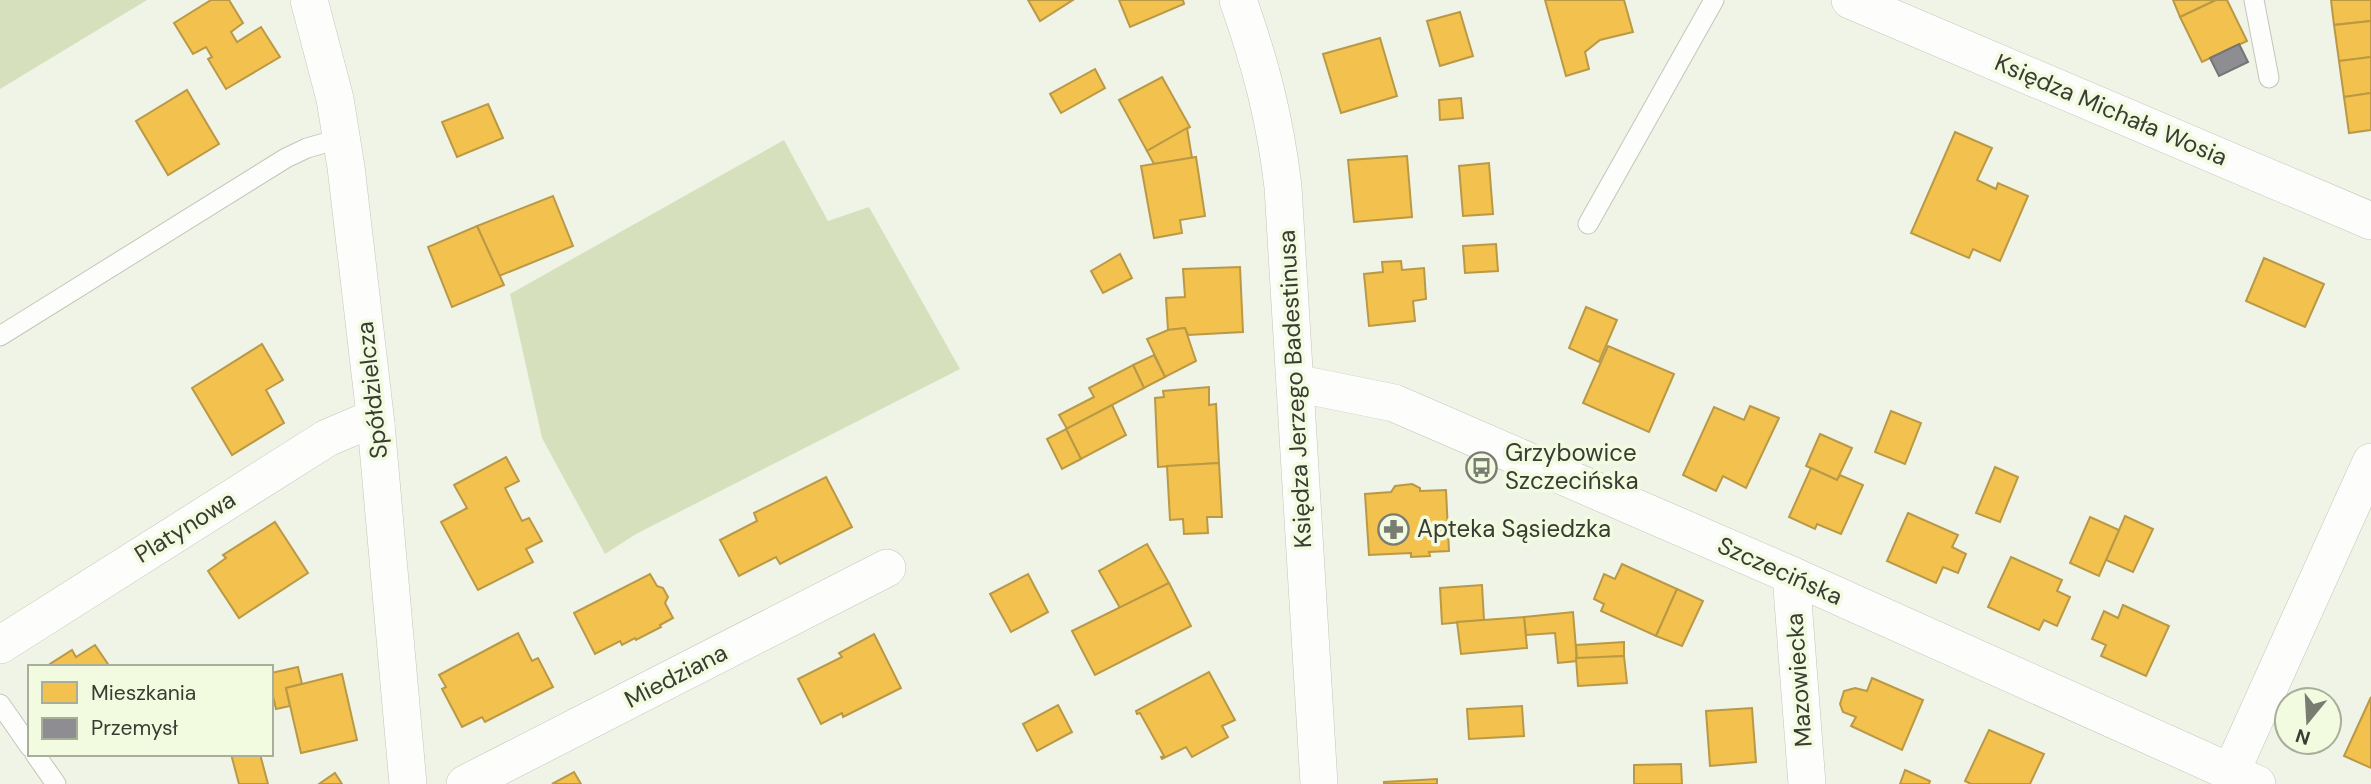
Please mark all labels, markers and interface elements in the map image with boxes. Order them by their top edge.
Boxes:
street label: Księdza Michała Wosia [1990,46,2232,173]
street label: Księdza Jerzego Badestinusa [1271,229,1318,549]
street label: Spółdzielcza [349,320,394,460]
place label: Grzybowice Szczecińska [1505,437,1639,496]
bus stop icon: Grzybowice Szczecińska [1465,450,1499,484]
street label: Platynowa [129,483,241,570]
pharmacy icon: Apteka Sąsiedzka [1377,512,1411,546]
place label: Apteka Sąsiedzka [1417,513,1611,544]
street label: Szczecińska [1713,529,1848,612]
street label: Mazowiecka [1778,612,1819,748]
street label: Miedziana [619,636,732,715]
legend [28,665,273,756]
text: Mieszkania [91,679,196,707]
north arrow [2273,686,2343,756]
text: Przemysł [91,714,179,742]
text: N [2292,723,2313,751]

